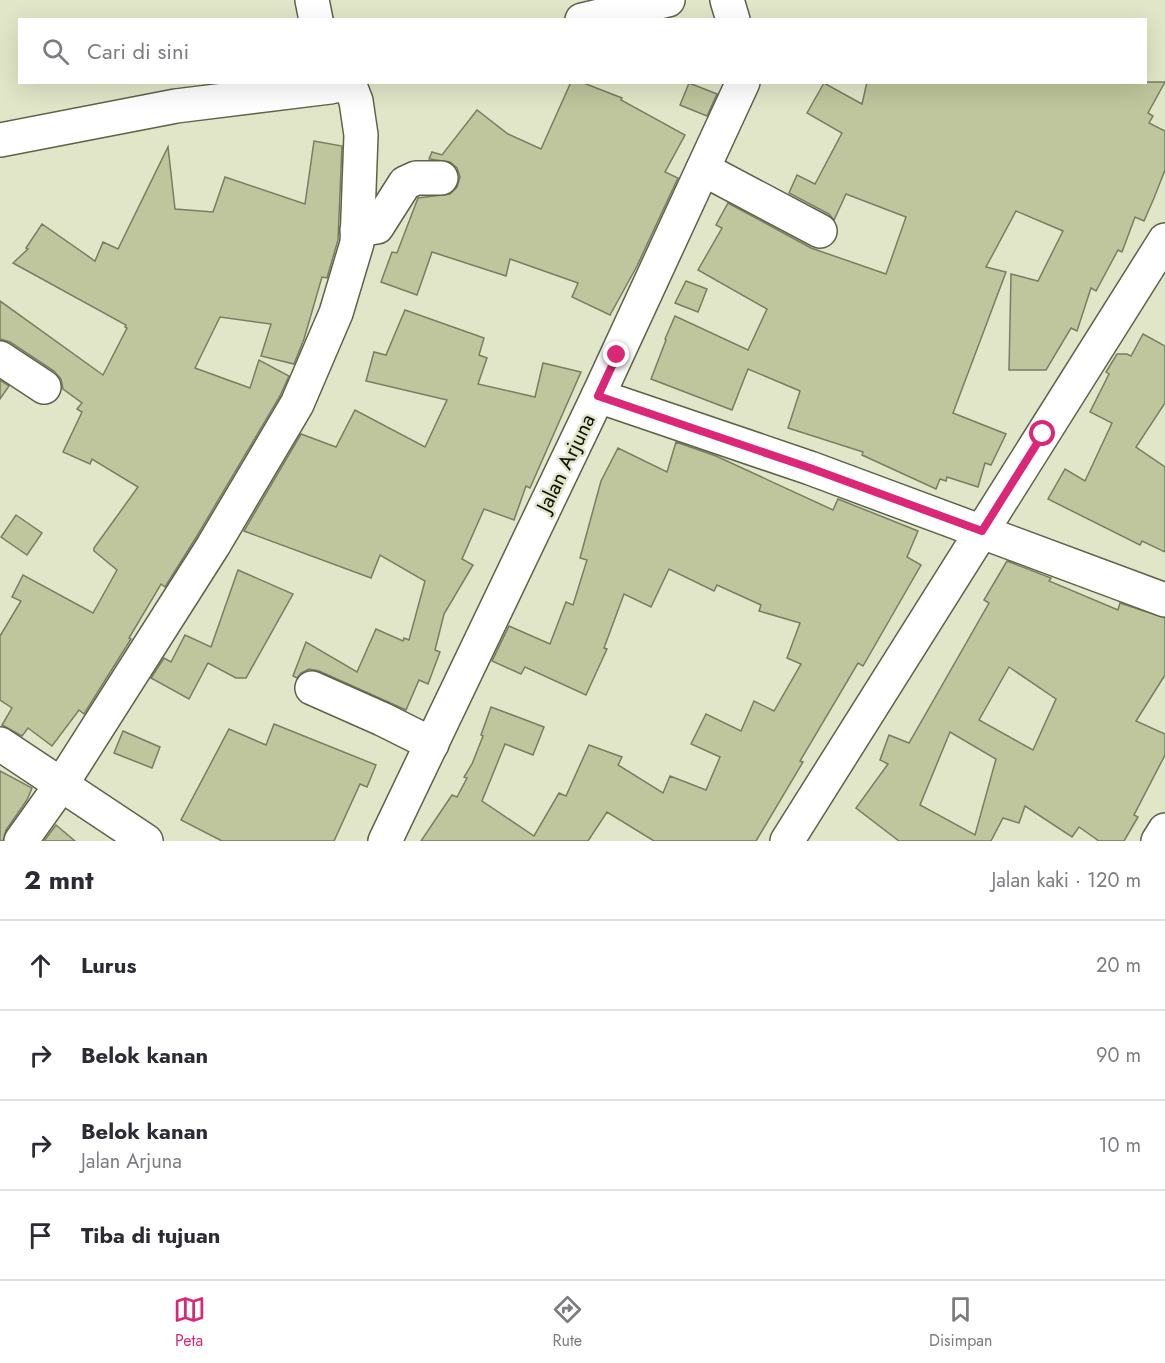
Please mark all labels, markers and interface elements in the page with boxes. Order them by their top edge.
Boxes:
search box [18,18,1147,84]
icon: search [39,35,72,68]
text: Cari di sini [87,35,189,67]
route end [603,341,629,367]
street label: Jalan Arjuna [528,409,603,520]
route start [1029,420,1055,446]
text: 2 mnt [24,861,93,899]
text: Jalan kaki · 120 m [991,866,1141,895]
icon: ahead [24,949,57,982]
text: Lurus [81,949,137,981]
text: 20 m [1096,951,1141,980]
icon: right [24,1039,57,1072]
text: Belok kanan [81,1039,208,1071]
text: 90 m [1096,1041,1141,1070]
text: Belok kanan [81,1115,208,1147]
icon: right [24,1129,57,1162]
text: 10 m [1098,1131,1141,1160]
text: Jalan Arjuna [81,1147,182,1176]
icon: arrive [24,1219,57,1252]
text: Tiba di tujuan [81,1219,220,1251]
tab: Peta [173,1293,206,1352]
tab: Rute [551,1293,584,1352]
tab: Disimpan [929,1293,992,1352]

